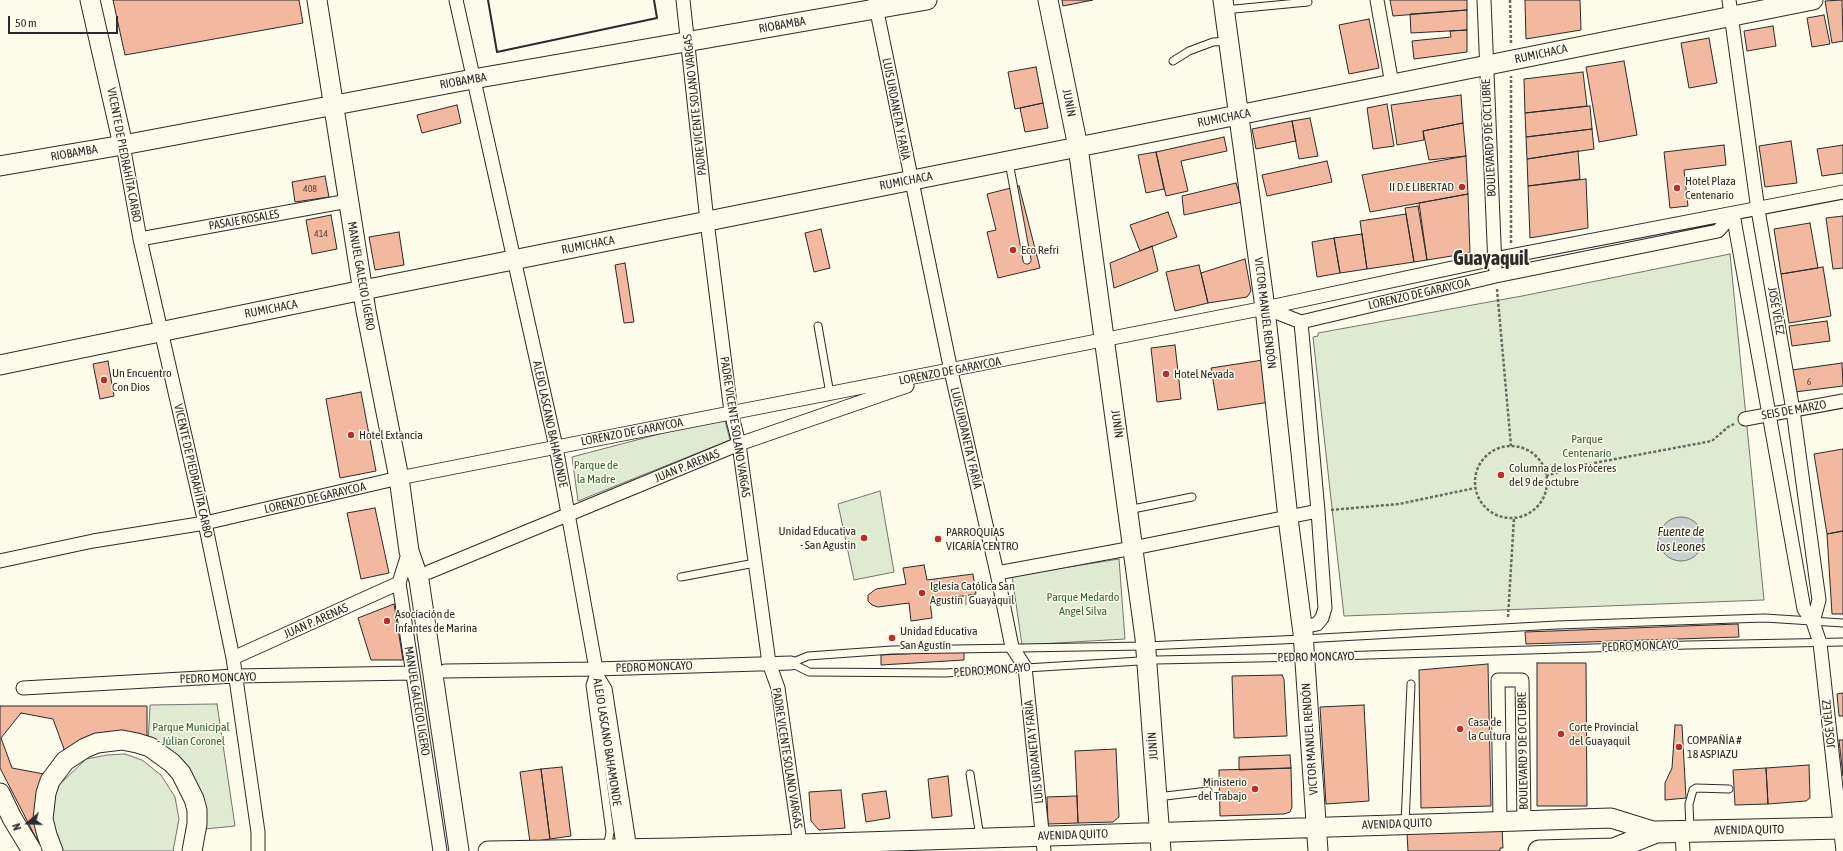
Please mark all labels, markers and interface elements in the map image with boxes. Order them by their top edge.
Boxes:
scale bar [10,8,120,34]
street label: RIOBAMBA [757,14,807,36]
text: 50 m [15,16,37,30]
street label: PADRE VICENTE SOLANO VARGAS [680,33,710,177]
street label: RUMICHACA [1513,41,1569,67]
street label: LUIS URDANETA Y FARÍA [879,57,913,161]
street label: RIOBAMBA [438,70,488,92]
street label: BOULEVARD 9 DE OCTUBRE [1479,79,1499,197]
street label: VICENTE DE PIEDRAHÍTA CARBO [104,86,144,224]
street label: JUNÍN [1059,88,1079,118]
street label: RUMICHACA [1196,106,1252,130]
street label: RIOBAMBA [49,142,99,164]
street label: RUMICHACA [878,169,934,193]
place label: Hotel Plaza Centenario [1685,174,1736,202]
place label: II D.E LIBERTAD [1389,180,1454,194]
marker: II D.E LIBERTAD [1457,182,1467,192]
house number: 408 [303,183,317,195]
marker: Hotel Plaza Centenario [1672,183,1682,193]
street label: PASAJE ROSALES [208,207,280,233]
street label: MANUEL GALECIO LIGERO [344,220,378,332]
house number: 414 [314,228,328,240]
street label: RUMICHACA [560,233,616,257]
place label: Eco Refri [1021,243,1059,257]
marker: Eco Refri [1008,245,1018,255]
district label: Guayaquil [1453,247,1529,271]
street label: VICTOR MANUEL RENDÓN [1251,256,1279,370]
street label: LORENZO DE GARAYCOA [1367,275,1471,313]
street label: JOSÉ VÉLEZ [1765,286,1787,336]
street label: RUMICHACA [243,297,299,321]
street label: LORENZO DE GARAYCOA [898,354,1002,388]
street label: PADRE VICENTE SOLANO VARGAS [717,356,753,498]
street label: ALEJO LASCANO BAHAMONDE [530,359,570,489]
place label: Un Encuentro Con Dios [112,366,172,394]
place label: Hotel Nevada [1174,367,1234,381]
marker: Hotel Nevada [1161,369,1171,379]
marker: Un Encuentro Con Dios [99,375,109,385]
house number: 6 [1807,376,1811,388]
street label: LUIS URDANETA Y FARÍA [947,386,985,490]
street label: SEIS DE MARZO [1760,397,1828,423]
street label: VICENTE DE PIEDRAHÍTA CARBO [171,403,215,539]
street label: JUNÍN [1108,409,1126,439]
street label: LORENZO DE GARAYCOA [580,415,684,449]
place label: Hotel Extancia [359,428,423,442]
marker: Hotel Extancia [346,430,356,440]
park label: Parque Centenario [1563,432,1611,460]
street label: JUAN P. ARENAS [652,446,722,486]
park label: Parque de la Madre [574,458,618,486]
place label: Columna de los Próceres del 9 de octubre [1509,461,1616,489]
marker: Columna de los Próceres del 9 de octubre [1496,470,1506,480]
street label: LORENZO DE GARAYCOA [263,479,367,517]
place label: Unidad Educativa - San Agustin [779,524,856,552]
water label: Fuente de los Leones [1656,524,1706,555]
place label: PARROQUIAS VICARÍA CENTRO [946,525,1019,553]
marker: Unidad Educativa - San Agustin [859,533,869,543]
marker: PARROQUIAS VICARÍA CENTRO [933,534,943,544]
place label: Iglesia Católica San Agustín | Guayaquil [930,579,1015,607]
marker: Iglesia Católica San Agustín | Guayaquil [917,588,927,598]
park label: Parque Medardo Angel Silva [1047,590,1119,618]
street label: JUAN P. ARENAS [282,600,350,642]
place label: Asociación de Infantes de Marina [395,607,477,635]
marker: Asociación de Infantes de Marina [382,616,392,626]
place label: Unidad Educativa San Agustín [900,624,977,652]
marker: Unidad Educativa San Agustín [887,633,897,643]
street label: PEDRO MONCAYO [1601,637,1679,655]
street label: MANUEL GALECIO LIGERO [401,645,433,757]
street label: PEDRO MONCAYO [1277,649,1355,665]
street label: PEDRO MONCAYO [615,658,693,676]
street label: PEDRO MONCAYO [953,660,1031,680]
street label: PEDRO MONCAYO [179,669,257,687]
street label: ALEJO LASCANO BAHAMONDE [590,677,624,807]
street label: VICTOR MANUEL RENDÓN [1299,682,1321,796]
street label: PADRE VICENTE SOLANO VARGAS [769,687,805,829]
street label: BOULEVARD 9 DE OCTUBRE [1515,692,1531,810]
street label: JOSÉ VÉLEZ [1819,699,1839,749]
street label: LUIS URDANETA Y FARÍA [1021,700,1047,804]
place label: Casa de la Cultura [1468,715,1511,743]
park label: Parque Municipal - Júlian Coronel [152,720,230,748]
place label: Corte Provincial del Guayaquil [1569,720,1638,748]
marker: Casa de la Cultura [1455,724,1465,734]
marker: Corte Provincial del Guayaquil [1556,729,1566,739]
street label: JUNÍN [1145,731,1161,761]
place label: COMPAÑÍA # 18 ASPIAZU [1687,733,1741,761]
marker: COMPAÑÍA # 18 ASPIAZU [1674,742,1684,752]
place label: Ministerio del Trabajo [1198,775,1247,803]
marker: Ministerio del Trabajo [1250,784,1260,794]
north arrow [8,803,48,843]
street label: AVENIDA QUITO [1362,816,1432,832]
text: N [10,822,23,832]
street label: AVENIDA QUITO [1714,822,1784,838]
street label: AVENIDA QUITO [1038,827,1108,843]

